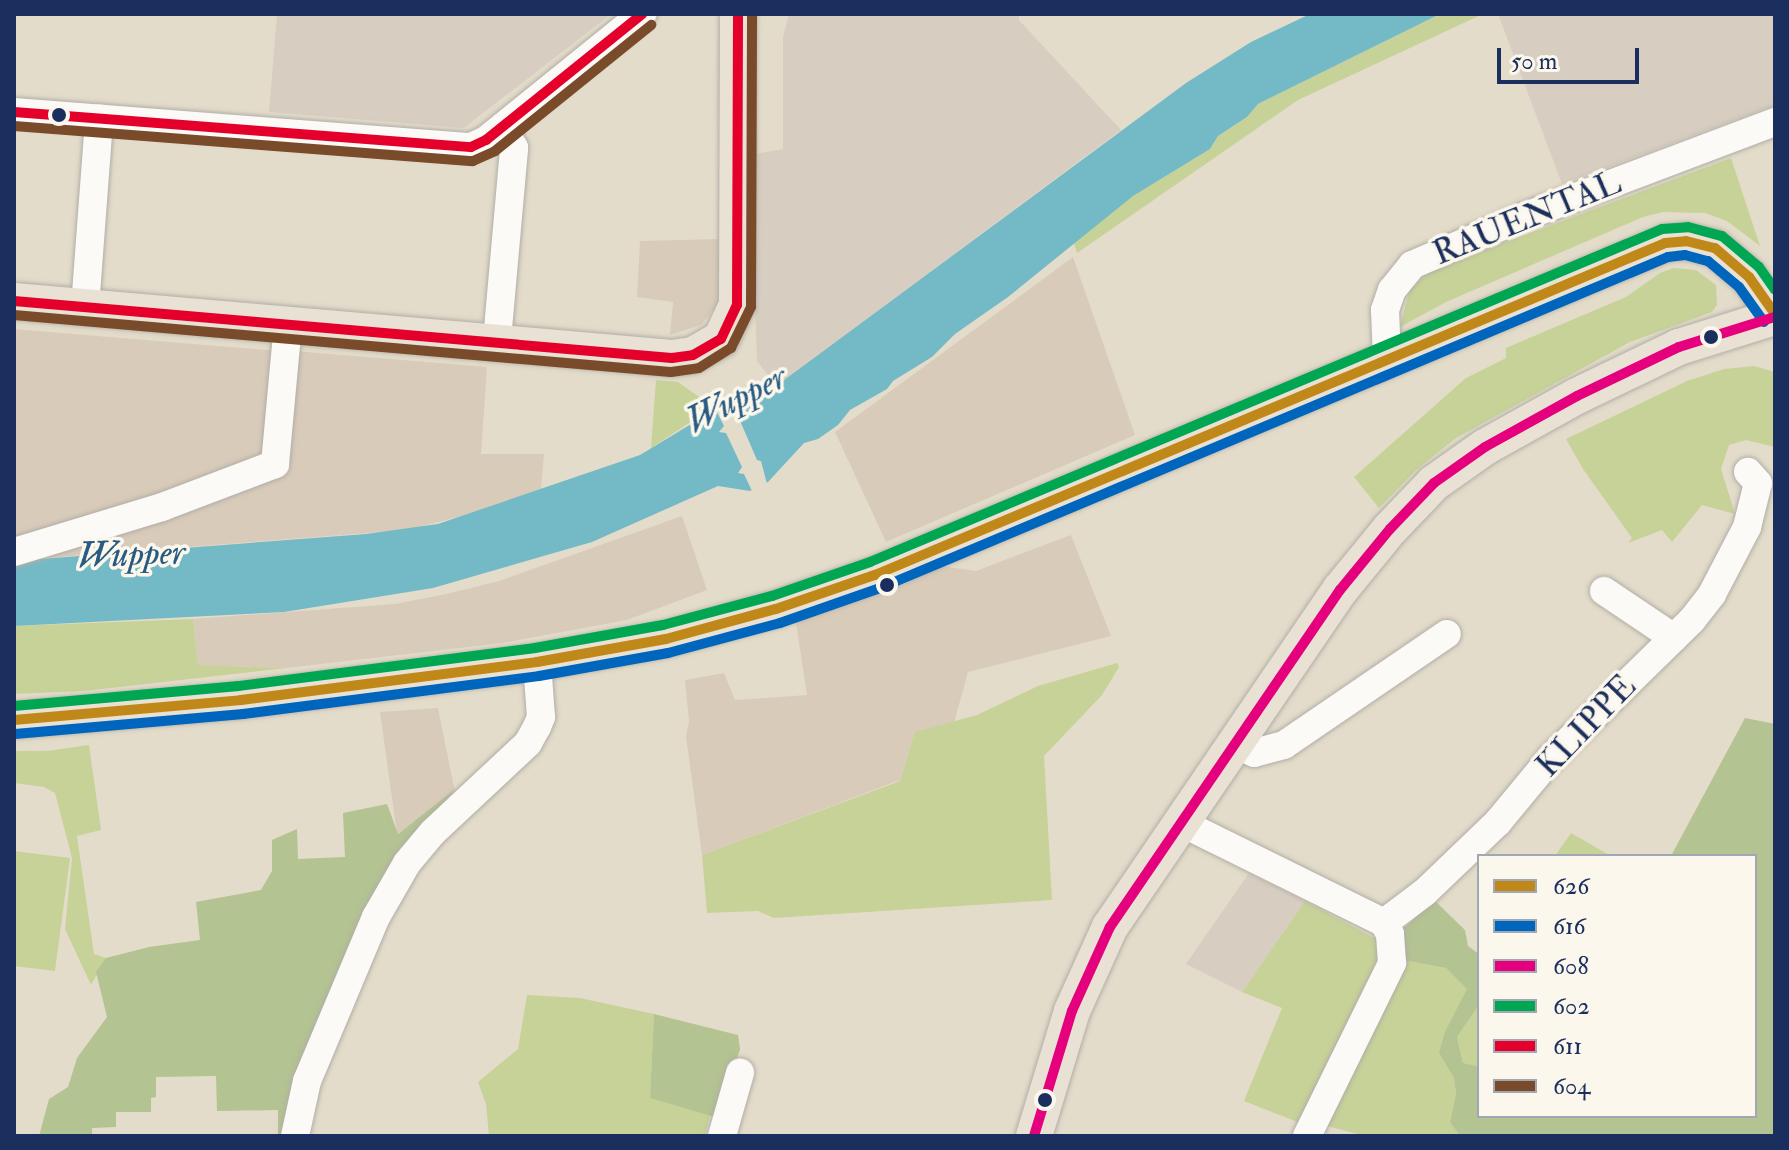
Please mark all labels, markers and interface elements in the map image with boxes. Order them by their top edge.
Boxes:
scale bar [1501,32,1643,82]
text: 50 m [1511,46,1557,77]
unlabelled marker [51,107,67,123]
street label: RAUENTAL [1427,162,1627,274]
unlabelled marker [1703,329,1719,345]
water label: Wupper [678,355,794,443]
water label: Wupper [76,531,186,577]
unlabelled marker [879,577,895,593]
street label: KLIPPE [1527,666,1645,786]
legend [1477,854,1757,1118]
text: 626 [1553,871,1589,902]
text: 616 [1553,911,1586,942]
text: 608 [1553,951,1589,982]
text: 602 [1553,991,1590,1022]
text: 611 [1553,1031,1582,1062]
text: 604 [1553,1071,1590,1102]
unlabelled marker [1037,1092,1053,1108]

